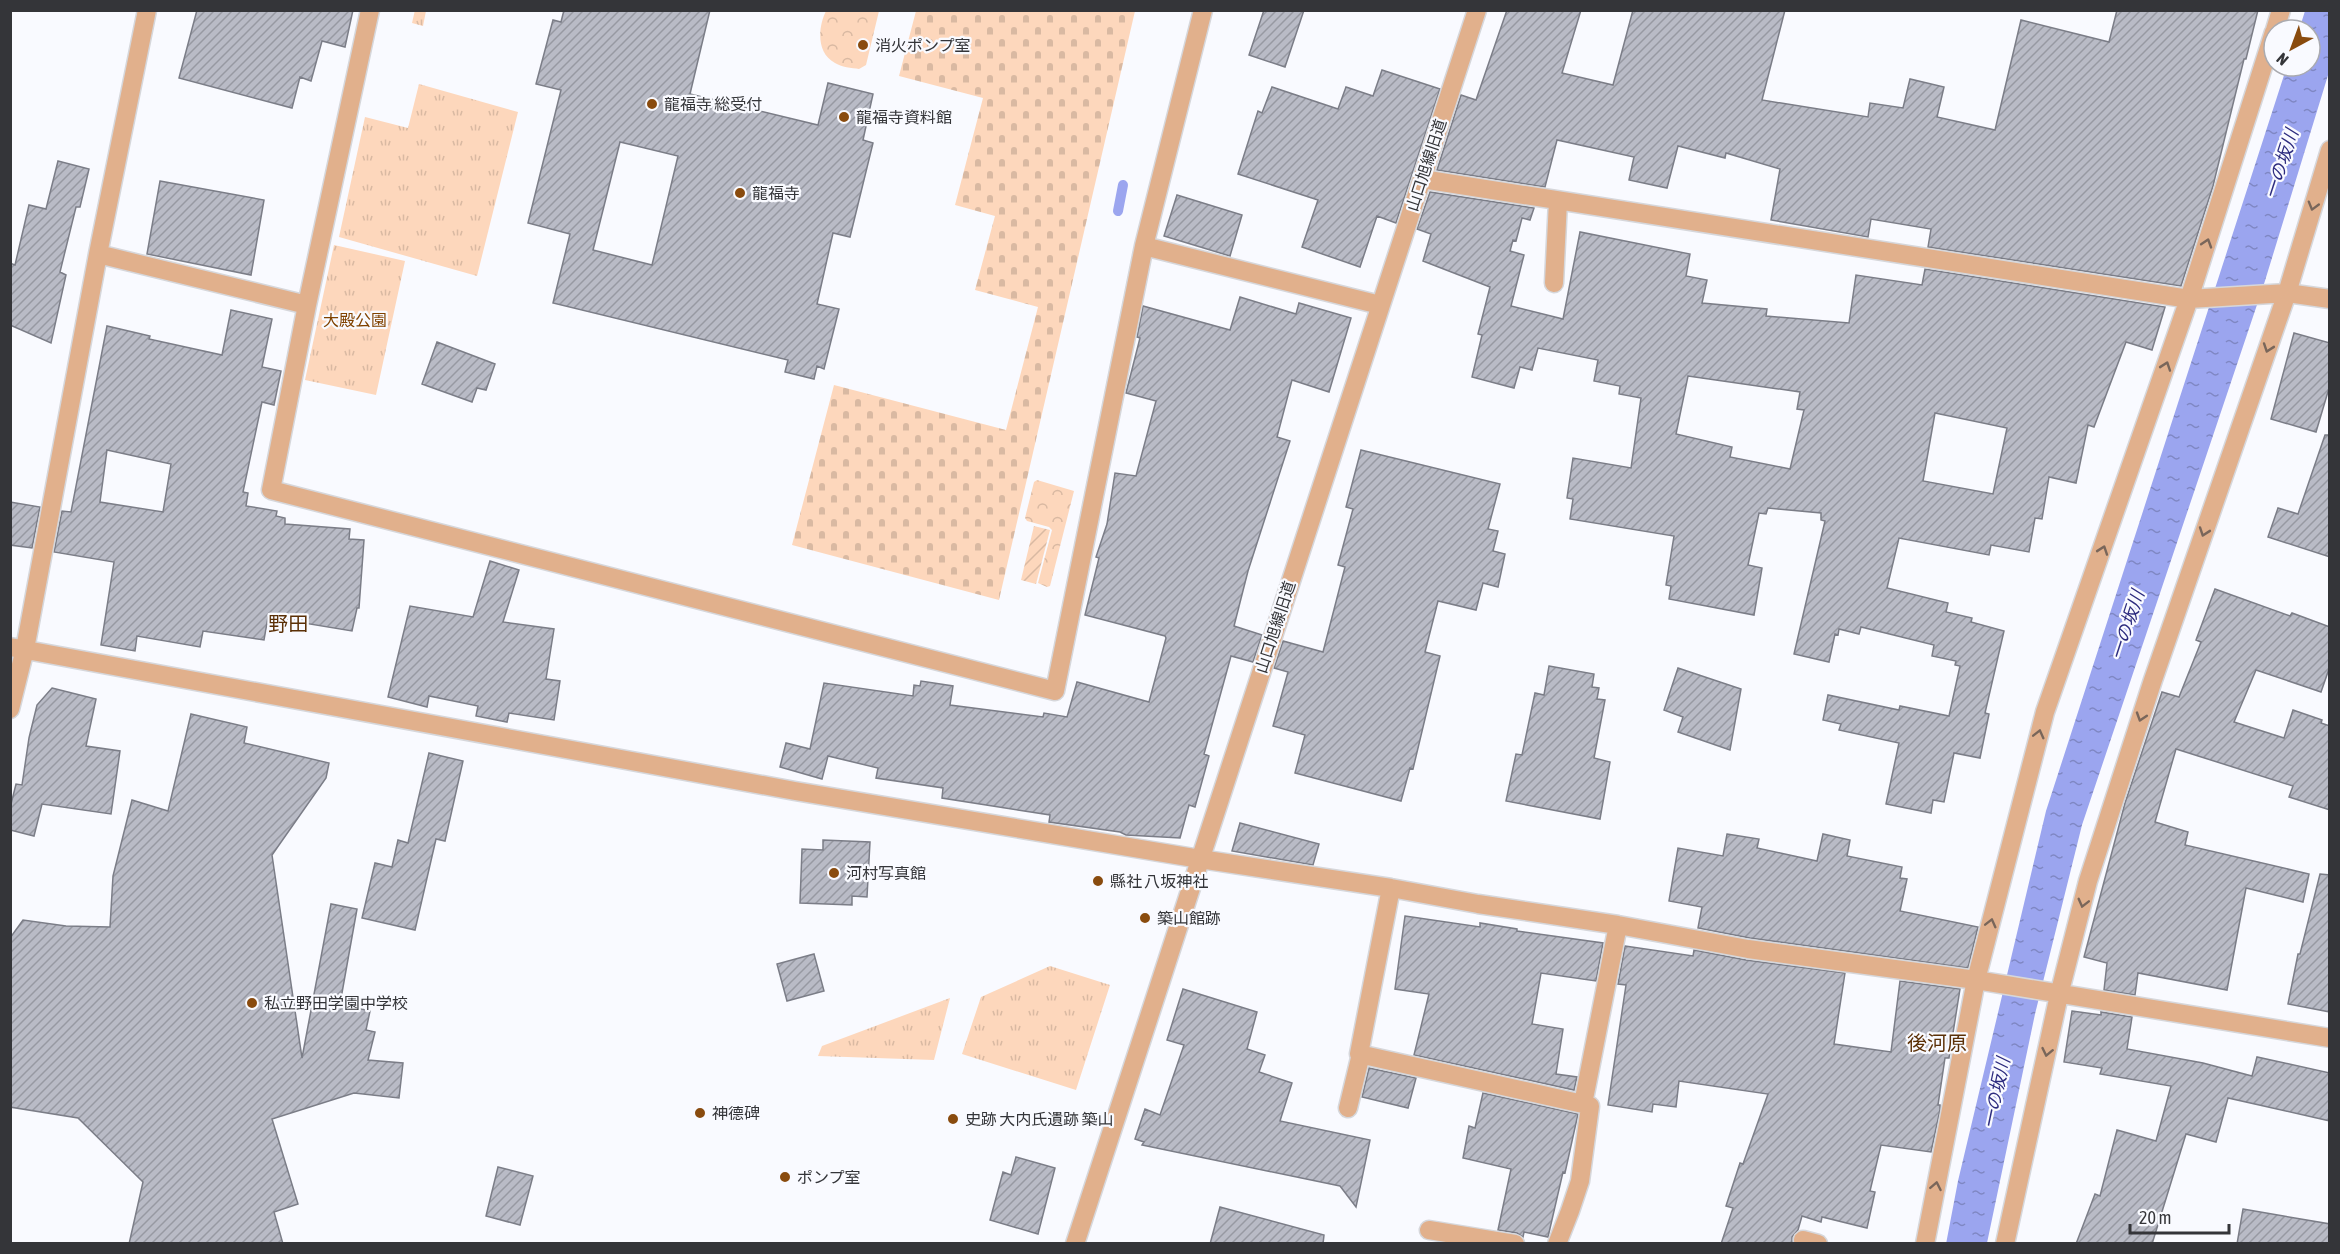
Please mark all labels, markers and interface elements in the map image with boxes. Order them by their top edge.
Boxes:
north arrow [2262,18,2322,78]
place label: 消火ポンプ室 [875,36,971,54]
marker: 消火ポンプ室 [856,38,870,52]
text: N [2273,49,2292,69]
place label: 龍福寺 総受付 [664,95,762,113]
marker: 龍福寺 総受付 [645,97,659,111]
place label: 龍福寺資料館 [856,108,952,126]
marker: 龍福寺資料館 [837,110,851,124]
street label: 山口旭線旧道 [1403,117,1449,213]
water label: 一の坂川 [2260,125,2303,201]
place label: 龍福寺 [752,184,800,202]
marker: 龍福寺 [733,186,747,200]
one-way arrow [2308,201,2320,211]
one-way arrow [2200,238,2212,249]
park label: 大殿公園 [323,311,387,329]
one-way arrow [2263,342,2276,353]
one-way arrow [2159,361,2172,372]
one-way arrow [2199,526,2212,537]
one-way arrow [2095,545,2108,556]
street label: 山口旭線旧道 [1252,579,1298,675]
water label: 一の坂川 [2106,586,2149,662]
district label: 野田 [268,612,308,635]
one-way arrow [2136,711,2148,722]
one-way arrow [2032,729,2045,739]
place label: 河村写真館 [846,864,926,882]
marker: 河村写真館 [827,866,841,880]
place label: 縣社 八坂神社 [1110,872,1208,890]
marker: 縣社 八坂神社 [1091,874,1105,888]
one-way arrow [2077,898,2090,908]
place label: 築山館跡 [1157,909,1221,927]
marker: 築山館跡 [1138,911,1152,925]
one-way arrow [1983,918,1996,928]
place label: 私立野田学園中学校 [264,994,408,1012]
marker: 私立野田学園中学校 [245,996,259,1010]
district label: 後河原 [1907,1031,1967,1054]
one-way arrow [2041,1047,2054,1057]
water label: 一の坂川 [1978,1054,2014,1130]
place label: 神德碑 [712,1104,760,1122]
marker: 神德碑 [693,1106,707,1120]
place label: 史跡 大内氏遺跡 築山 [965,1110,1113,1128]
marker: 史跡 大内氏遺跡 築山 [946,1112,960,1126]
place label: ポンプ室 [797,1168,861,1186]
marker: ポンプ室 [778,1170,792,1184]
one-way arrow [1929,1181,1942,1191]
scale bar [2130,1197,2229,1235]
text: 20 m [2139,1207,2171,1228]

